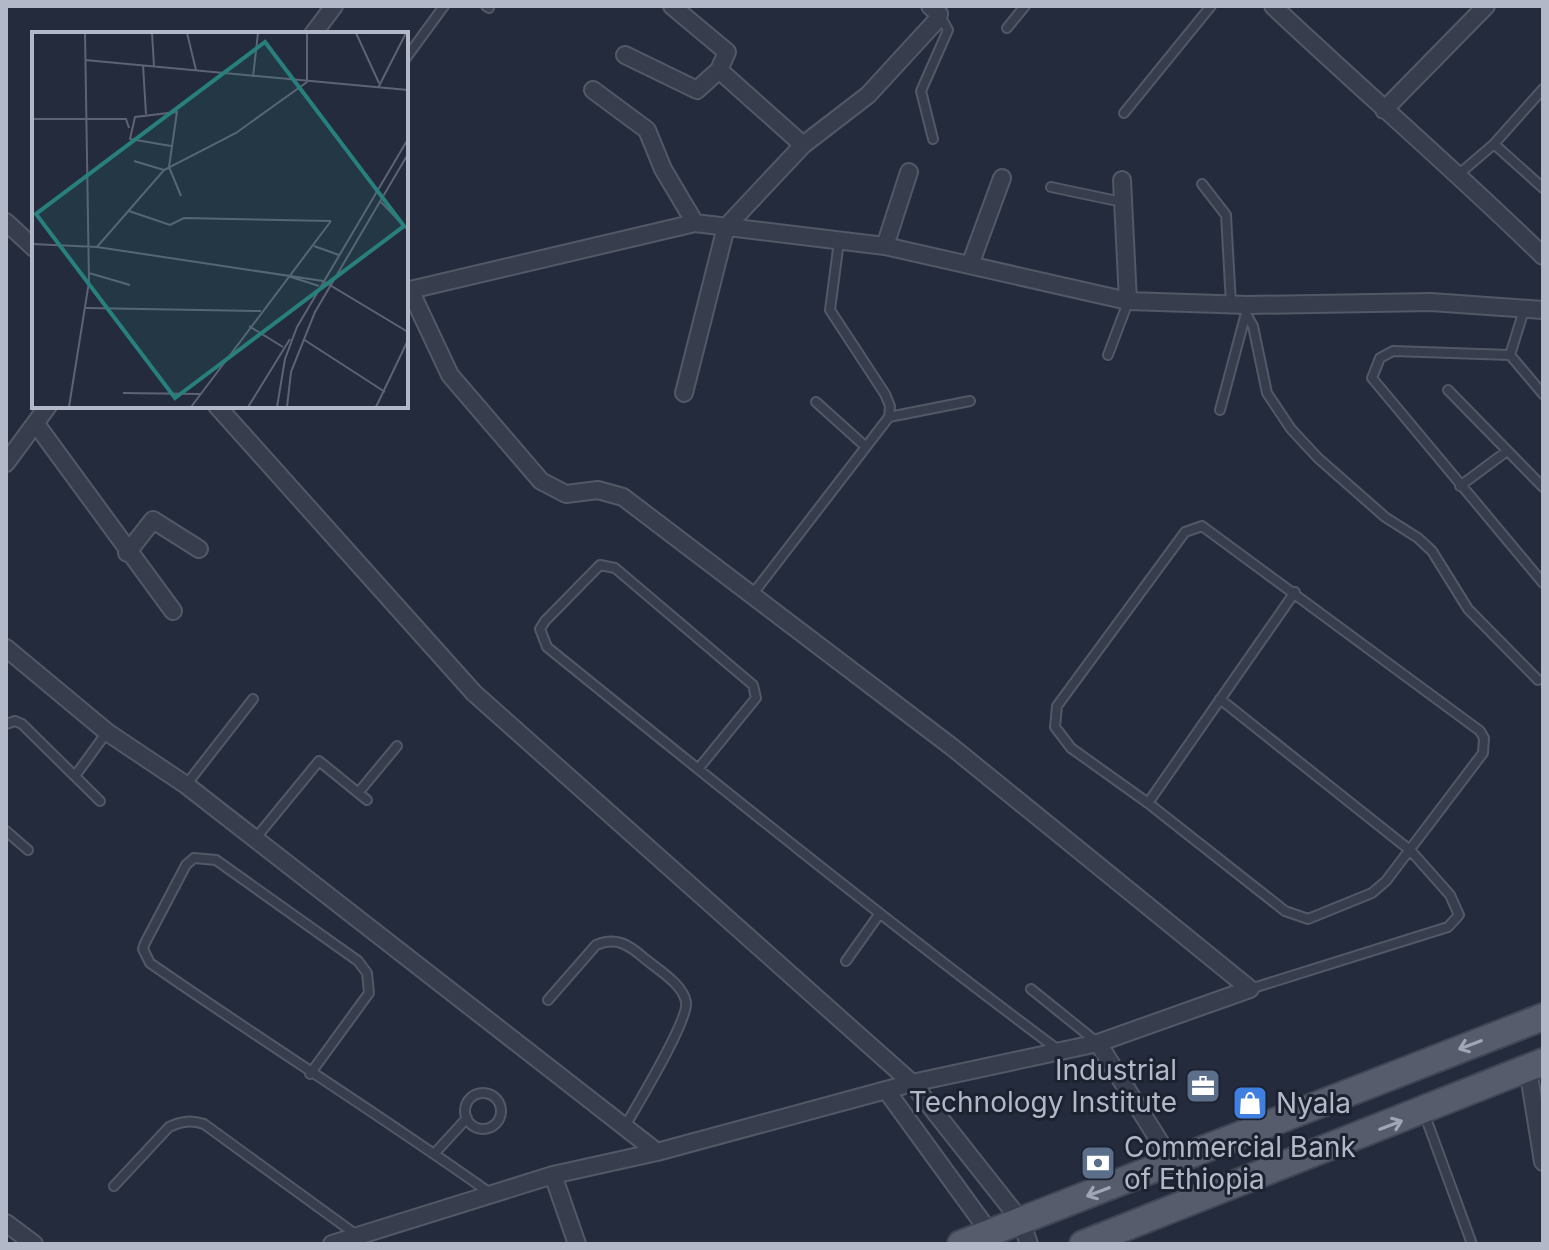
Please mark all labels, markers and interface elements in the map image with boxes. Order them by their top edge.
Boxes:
inset map [32,32,408,408]
one-way arrow [1458,1039,1483,1053]
place label: Industrial Technology Institute [909,1053,1177,1119]
office icon: Industrial Technology Institute [1184,1067,1222,1105]
shop icon: Nyala [1231,1084,1269,1122]
place label: Nyala [1276,1086,1351,1120]
one-way arrow [1378,1117,1402,1131]
place label: Commercial Bank of Ethiopia [1124,1130,1356,1196]
bank icon: Commercial Bank of Ethiopia [1079,1144,1117,1182]
one-way arrow [1086,1186,1111,1200]

